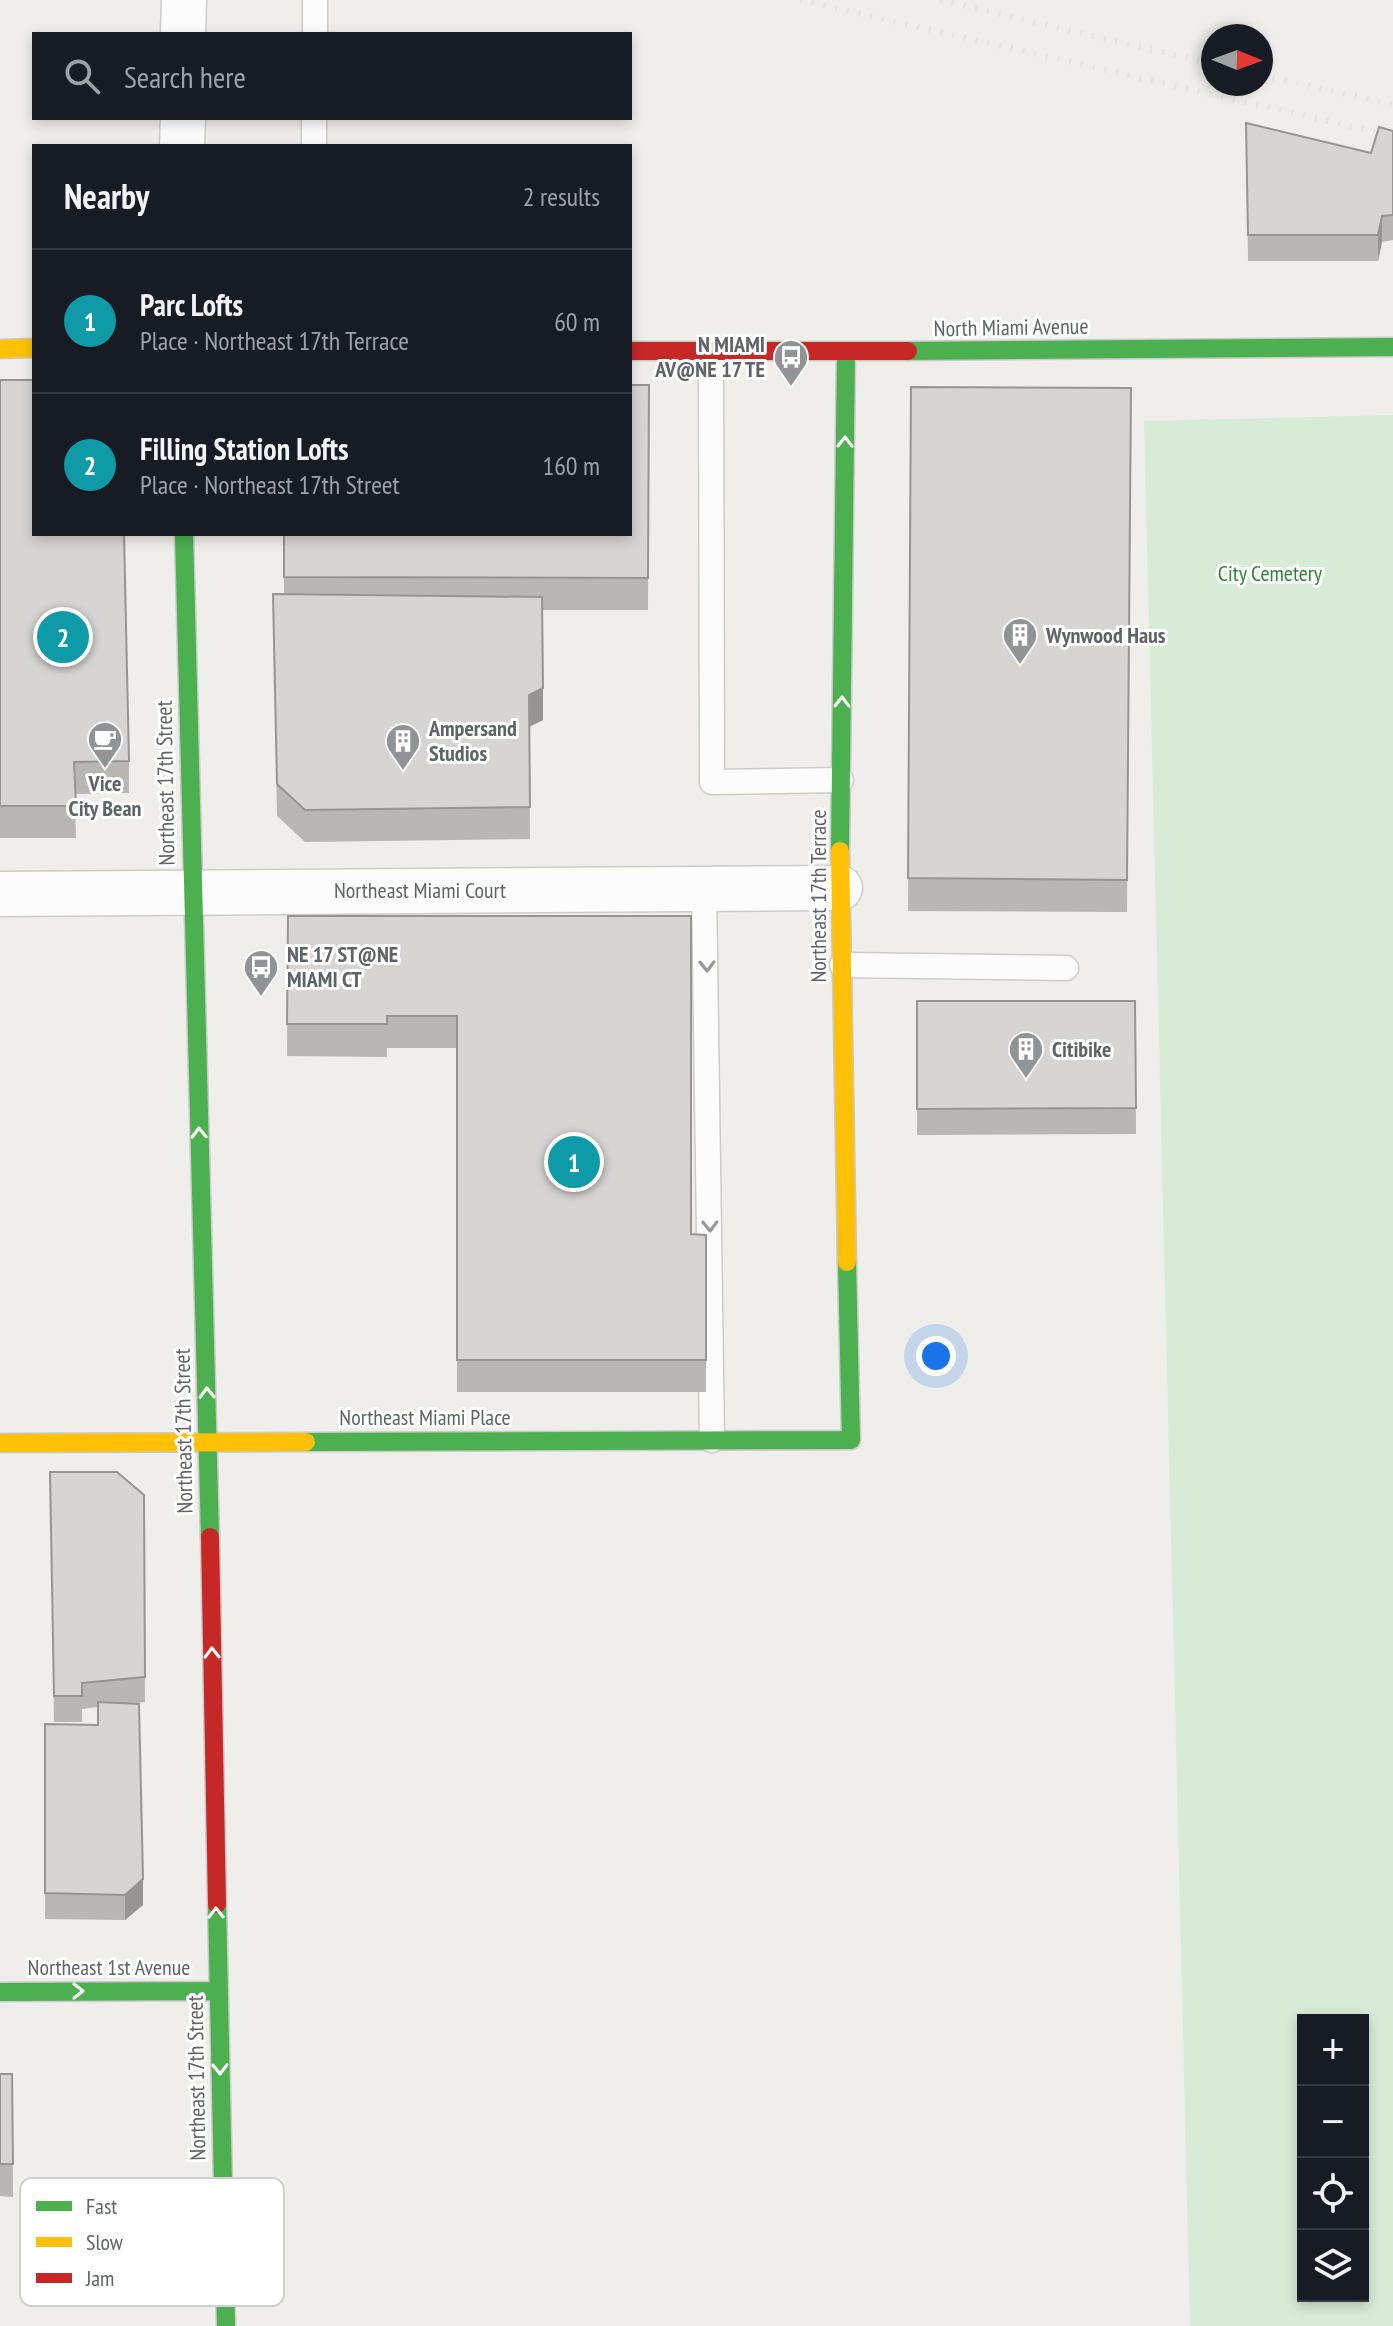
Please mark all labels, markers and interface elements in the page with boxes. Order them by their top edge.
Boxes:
north arrow [1201,24,1273,96]
search box [32,32,632,120]
icon: search [60,54,104,98]
text: Search here [124,57,246,96]
text: Nearby [64,174,149,218]
text: 2 results [523,180,600,213]
text: Parc Lofts [140,285,243,324]
text: 1 [84,305,96,338]
text: 60 m [554,305,600,338]
street label: North Miami Avenue [933,312,1089,342]
text: Place · Northeast 17th Terrace [140,324,409,357]
place label: N MIAMI AV@NE 17 TE [654,330,765,383]
bus stop icon: N MIAMI AV@NE 17 TE [772,338,810,388]
text: Filling Station Lofts [140,429,348,468]
one-way arrow [836,435,854,448]
text: 2 [84,449,96,482]
text: 160 m [542,449,600,482]
text: Place · Northeast 17th Street [140,468,400,501]
park label: City Cemetery [1218,559,1323,587]
pin: 2 [37,607,89,667]
building icon: Wynwood Haus [1001,616,1039,666]
place label: Wynwood Haus [1045,621,1166,649]
one-way arrow [833,695,851,708]
street label: Northeast 17th Street [150,700,180,866]
place label: Ampersand Studios [428,714,517,767]
cafe icon: Vice City Bean [86,720,124,770]
building icon: Ampersand Studios [384,722,422,772]
place label: Vice City Bean [69,769,141,822]
street label: Northeast 17th Terrace [804,809,832,983]
street label: Northeast Miami Court [334,876,506,904]
place label: NE 17 ST@NE MIAMI CT [287,940,398,993]
bus stop icon: NE 17 ST@NE MIAMI CT [242,948,280,998]
one-way arrow [698,960,716,973]
building icon: Citibike [1007,1030,1045,1080]
place label: Citibike [1052,1035,1111,1063]
one-way arrow [190,1126,208,1139]
pin: 1 [548,1132,600,1192]
one-way arrow [702,1220,719,1233]
your location [916,1336,956,1376]
street label: Northeast 17th Street [168,1348,198,1514]
one-way arrow [198,1386,215,1399]
street label: Northeast Miami Place [339,1403,511,1431]
one-way arrow [203,1646,221,1659]
one-way arrow [208,1906,225,1919]
street label: Northeast 1st Avenue [28,1953,190,1981]
one-way arrow [72,1983,85,2000]
street label: Northeast 17th Street [181,1995,211,2161]
map controls [1297,2014,1369,2302]
button: + [1297,2014,1369,2086]
one-way arrow [211,2063,228,2076]
button: − [1297,2086,1369,2158]
button: locate [1297,2158,1369,2230]
legend [20,2178,284,2306]
text: Fast [86,2192,117,2220]
text: Slow [86,2228,123,2256]
button: layers [1297,2230,1369,2302]
text: Jam [85,2264,114,2292]

